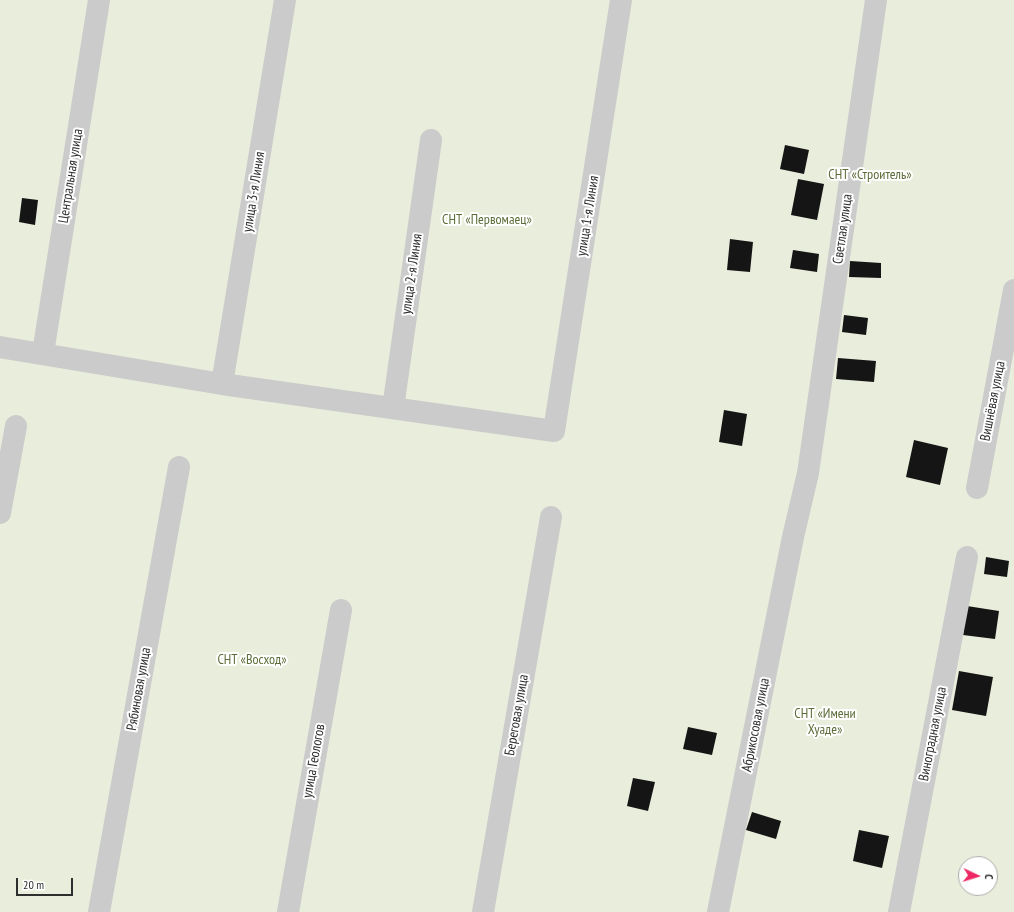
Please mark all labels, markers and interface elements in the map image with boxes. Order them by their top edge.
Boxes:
street label: Центральная улица [55,128,87,224]
street label: улица 3-я Линия [239,151,269,233]
park label: СНТ «Строитель» [828,167,912,183]
street label: улица 1-я Линия [573,175,603,257]
street label: Светлая улица [830,193,856,265]
park label: СНТ «Первомаец» [442,212,532,228]
street label: улица 2-я Линия [398,233,426,315]
street label: Вишнёвая улица [977,360,1009,442]
street label: Рябиновая улица [123,646,155,732]
park label: СНТ «Восход» [217,652,287,668]
street label: Береговая улица [502,673,532,757]
street label: Абрикосовая улица [739,677,773,773]
street label: Виноградная улица [916,685,950,783]
park label: СНТ «Имени Хуаде» [794,706,856,738]
street label: улица Геологов [299,723,329,799]
north arrow [958,856,998,896]
scale bar [18,870,75,896]
text: С [982,874,996,880]
text: 20 m [23,877,44,892]

